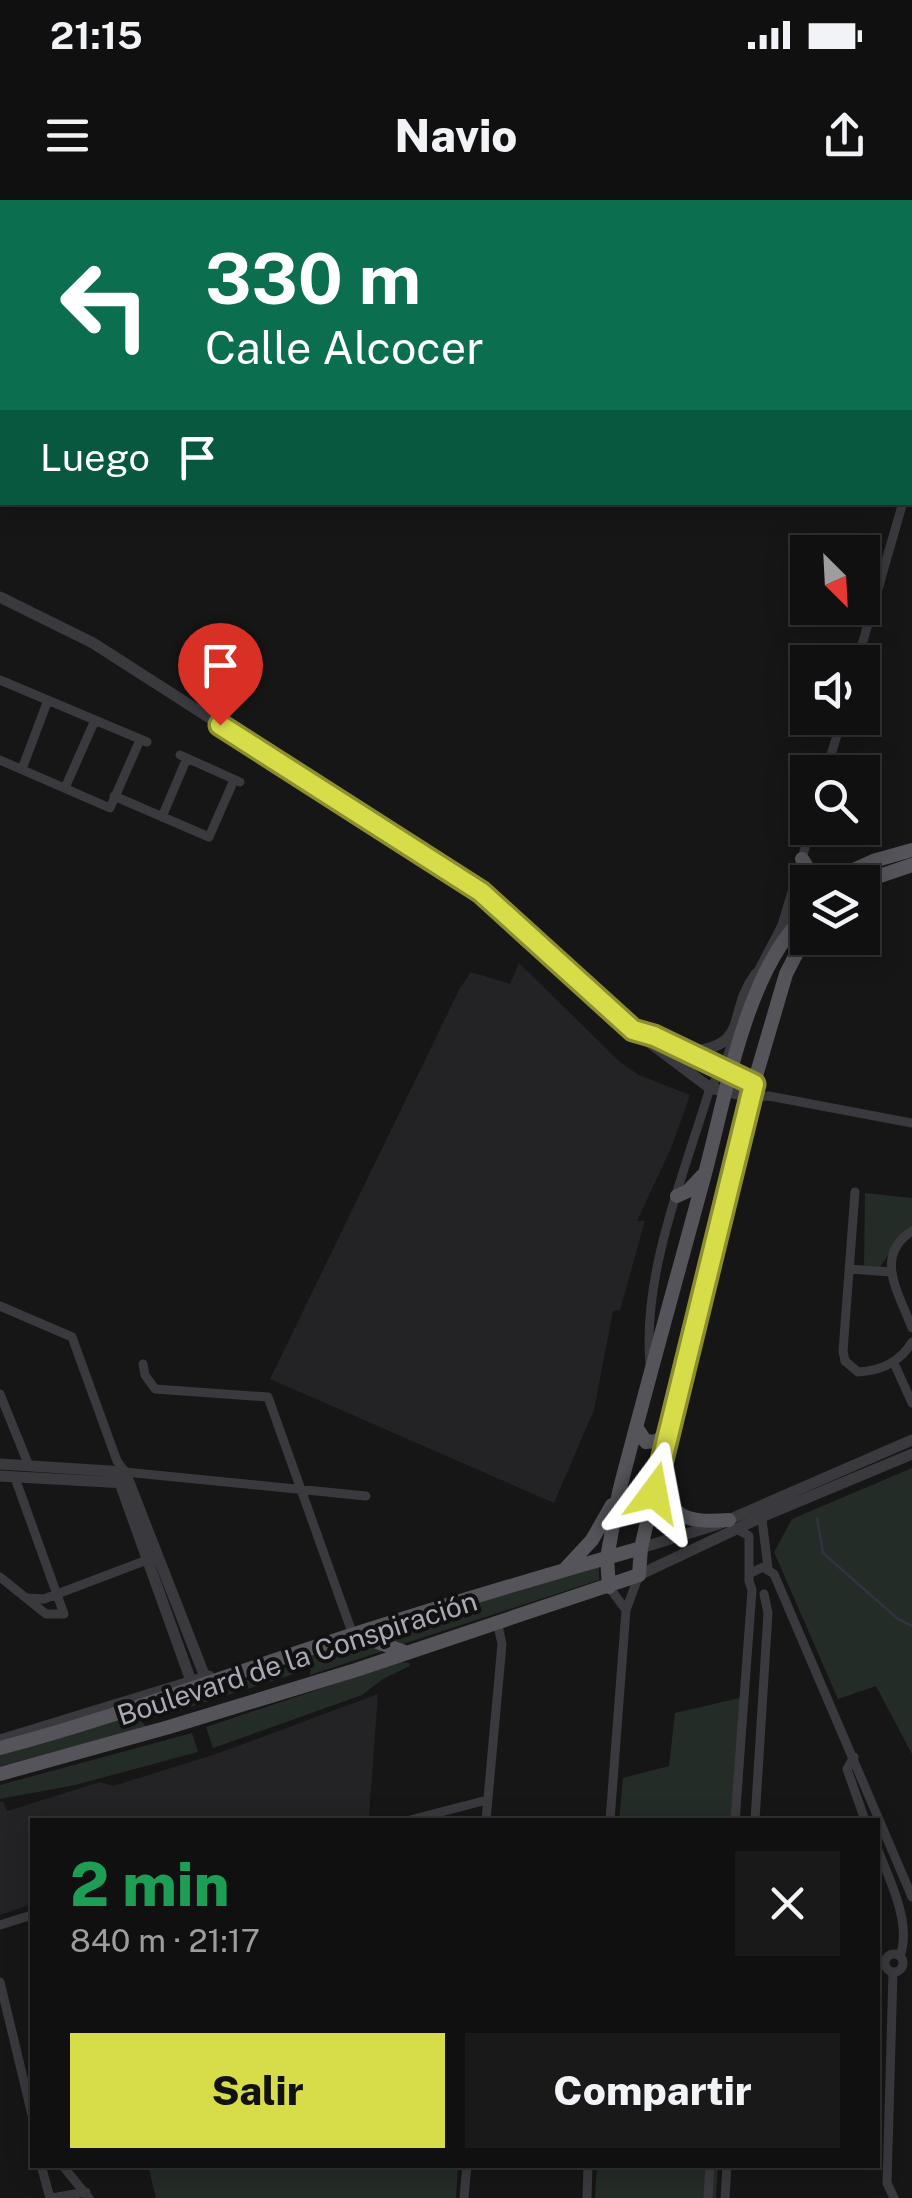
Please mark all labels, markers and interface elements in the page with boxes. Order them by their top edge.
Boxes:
text: 21:15 [50,13,143,58]
icon: menu [40,108,95,163]
icon: share [817,108,872,163]
text: Navio [395,109,517,162]
text: 330 m [205,237,421,320]
icon: left [40,240,170,370]
text: Calle Alcocer [205,321,484,374]
icon: arrive [170,430,225,485]
text: Luego [40,435,150,480]
north arrow [790,535,880,625]
map controls [790,535,880,955]
pin [178,623,263,726]
icon: arrive [193,638,248,693]
button: sound [790,645,880,735]
button: search [790,755,880,845]
button: layers [790,865,880,955]
position arrow [602,1441,706,1545]
street label: Boulevard de la Conspiración [113,1584,481,1731]
text: 2 min [70,1849,229,1920]
button: close [735,1851,840,1956]
text: 840 m · 21:17 [70,1922,260,1959]
button: Salir [70,2033,445,2148]
button: Compartir [465,2033,840,2148]

